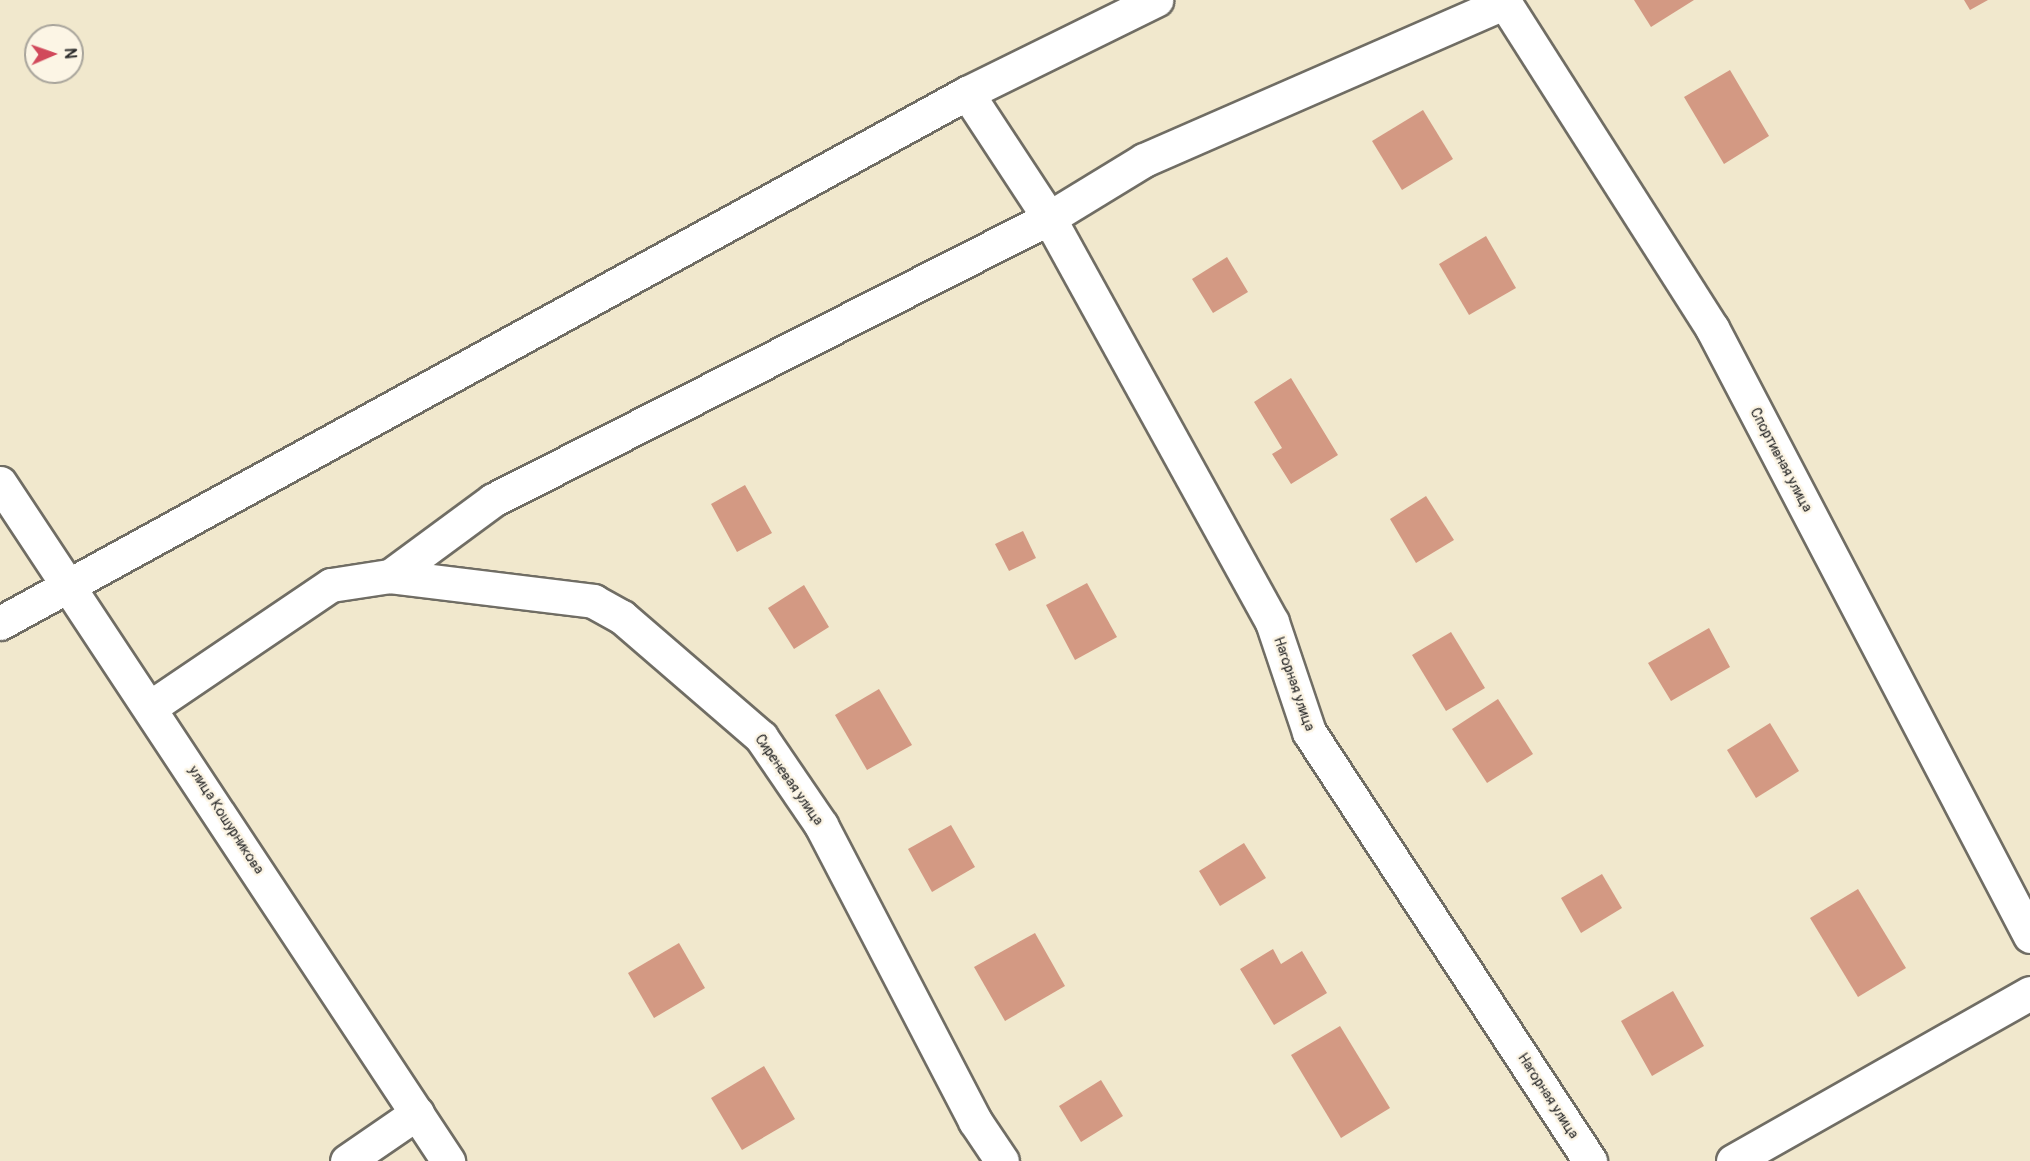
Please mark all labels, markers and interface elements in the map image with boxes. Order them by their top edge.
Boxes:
north arrow [24,24,84,84]
text: N [60,48,80,59]
street label: Спортивная улица [1746,405,1816,515]
street label: Нагорная улица [1269,634,1319,734]
street label: Сиреневая улица [751,731,827,829]
street label: улица Кошурникова [184,762,268,878]
street label: Нагорная улица [1514,1050,1582,1142]

